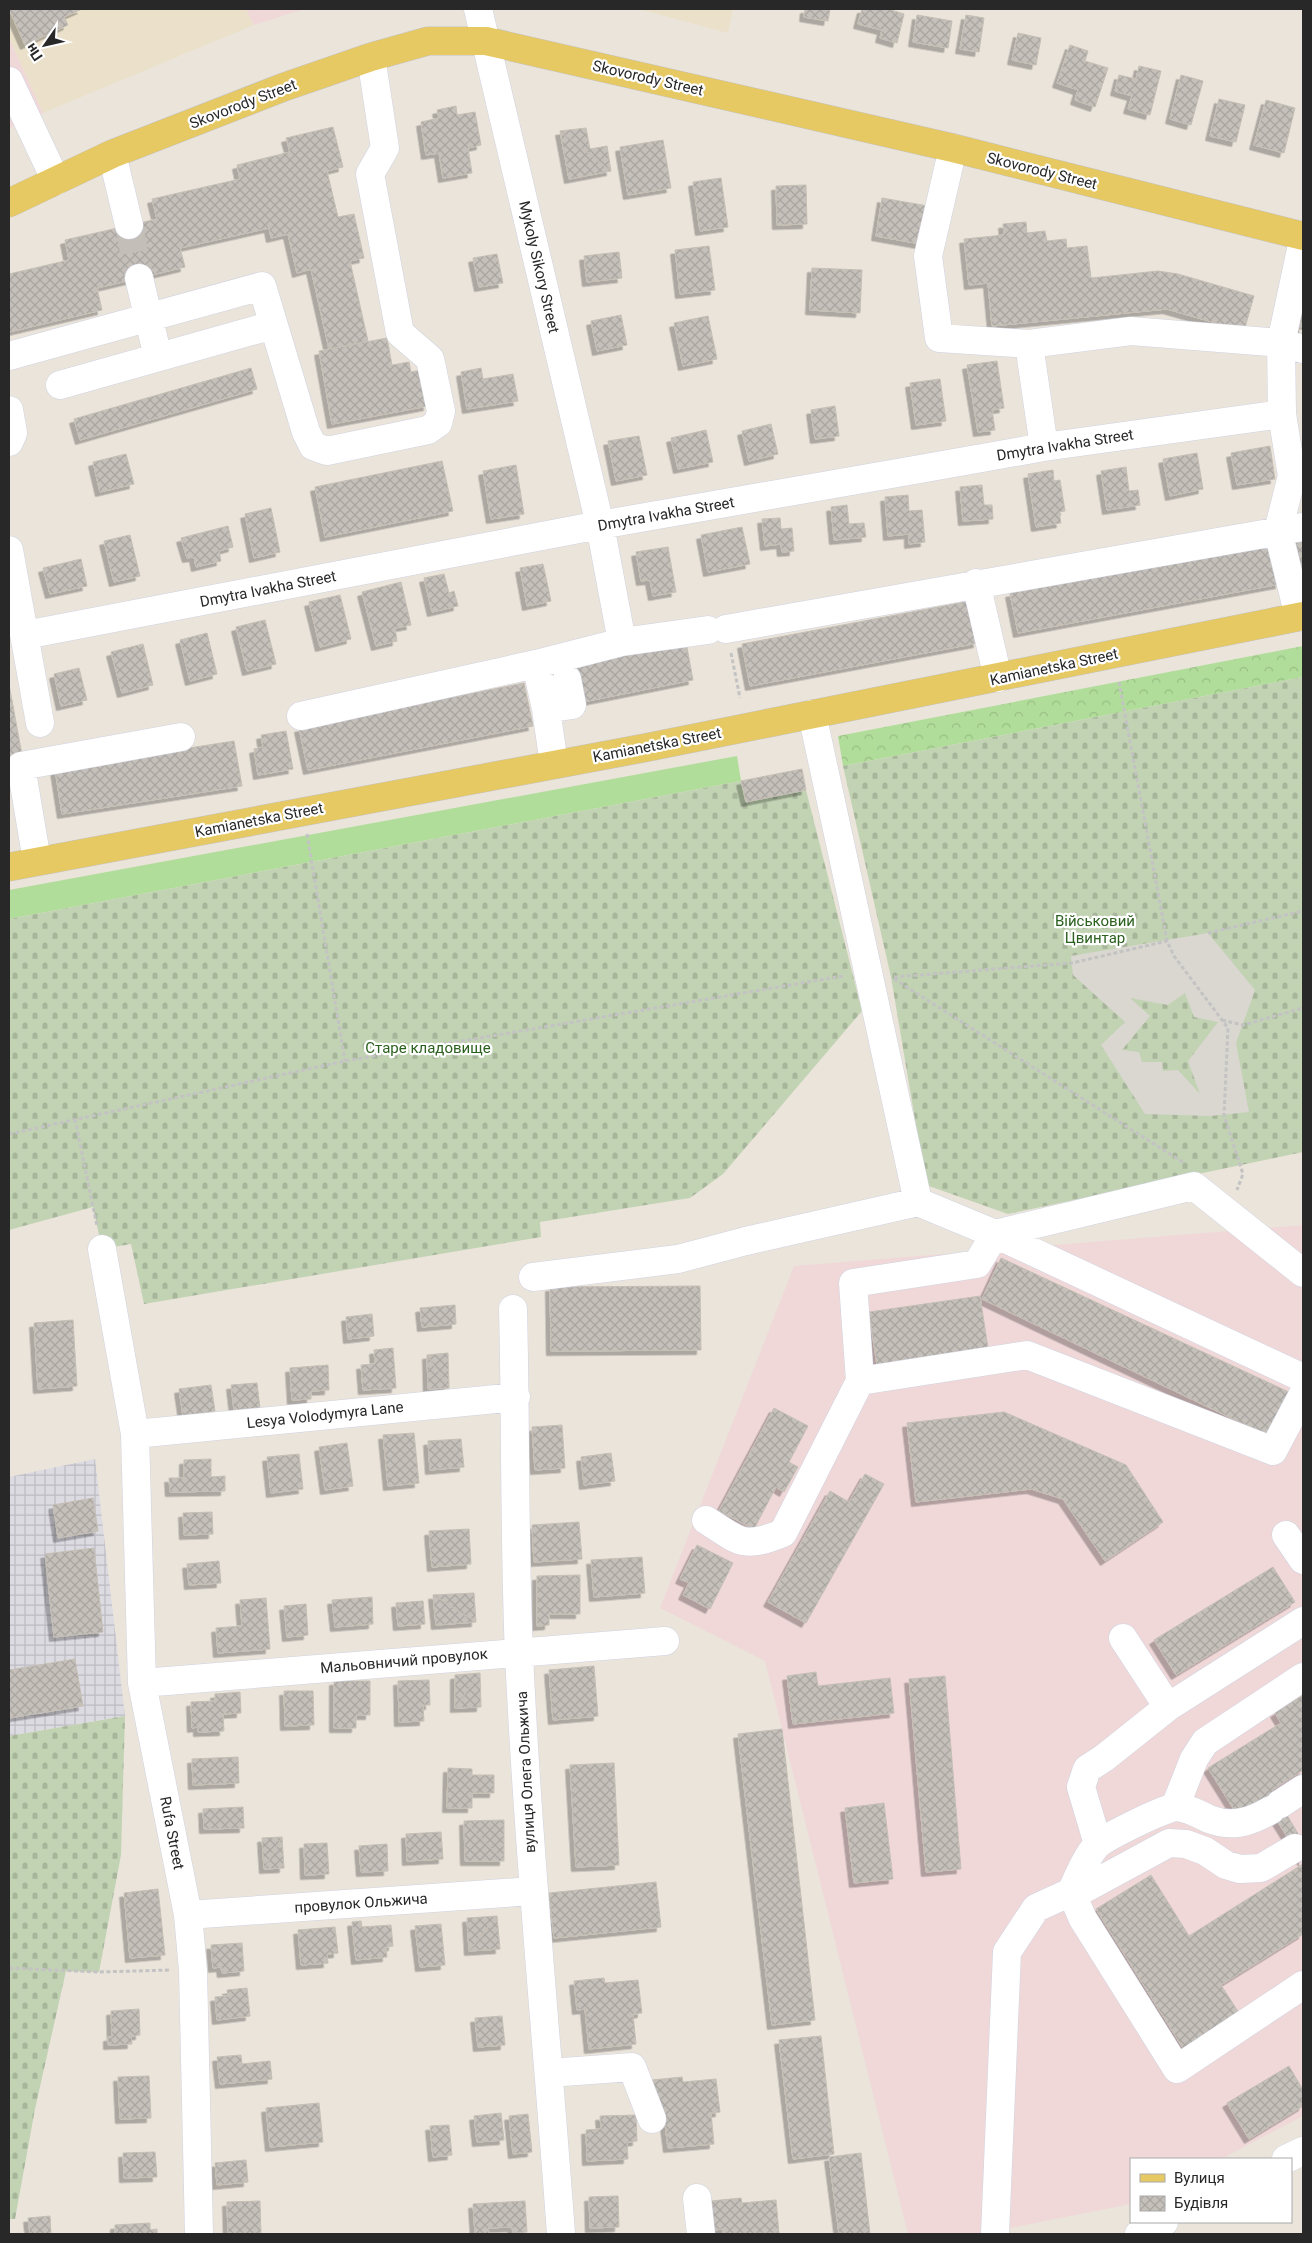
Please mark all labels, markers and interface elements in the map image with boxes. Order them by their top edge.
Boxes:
north arrow [20,20,70,70]
text: Пн [23,40,46,64]
street label: Skovorody Street [591,57,705,99]
street label: Skovorody Street [187,75,299,133]
street label: Skovorody Street [985,149,1099,193]
street label: Mykoly Sikory Street [515,199,563,335]
street label: Dmytra Ivakha Street [995,425,1135,465]
street label: Dmytra Ivakha Street [596,493,736,535]
street label: Dmytra Ivakha Street [198,567,338,611]
street label: Kamianetska Street [988,645,1120,689]
street label: Kamianetska Street [591,724,723,766]
street label: Kamianetska Street [193,799,325,841]
park label: Військовий Цвинтар [1055,912,1135,947]
park label: Старе кладовище [365,1039,491,1057]
street label: Lesya Volodymyra Lane [246,1398,404,1432]
street label: Мальовничий провулок [320,1645,488,1677]
street label: вулиця Олега Ольжича [513,1691,539,1853]
street label: Rufa Street [156,1795,188,1871]
street label: провулок Ольжича [294,1889,428,1917]
legend [1130,2158,1292,2223]
text: Вулиця [1174,2169,1225,2187]
text: Будівля [1174,2194,1228,2212]

